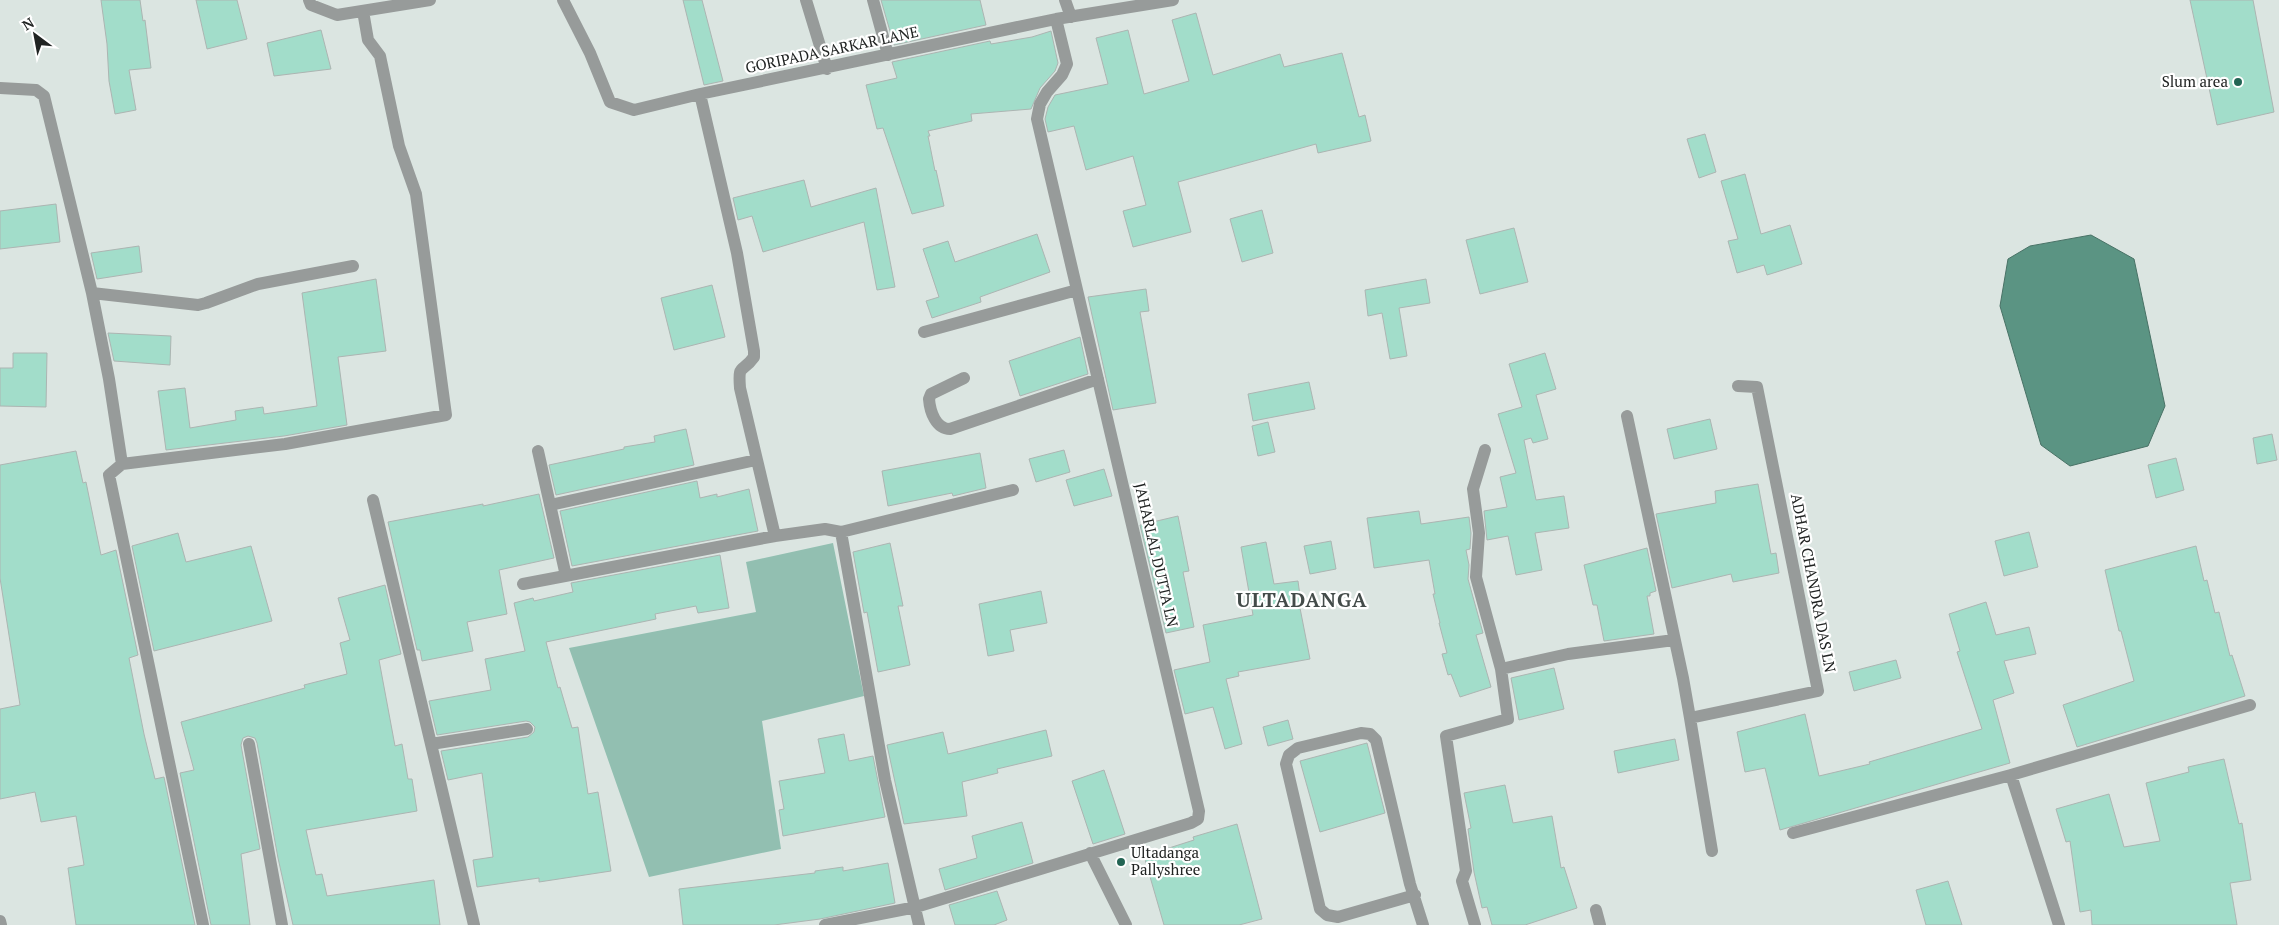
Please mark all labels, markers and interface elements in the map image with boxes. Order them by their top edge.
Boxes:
north arrow [10,10,60,60]
text: N [18,12,38,34]
street label: GORIPADA SARKAR LANE [743,21,920,77]
place label: Slum area [2162,71,2228,91]
marker: Slum area [2232,76,2244,88]
street label: JAHARLAL DUTTA LN [1131,481,1183,629]
street label: ADHAR CHANDRA DAS LN [1787,492,1841,674]
district label: ULTADANGA [1236,586,1368,613]
place label: Ultadanga Pallyshree [1131,842,1200,879]
marker: Ultadanga Pallyshree [1115,856,1127,868]

